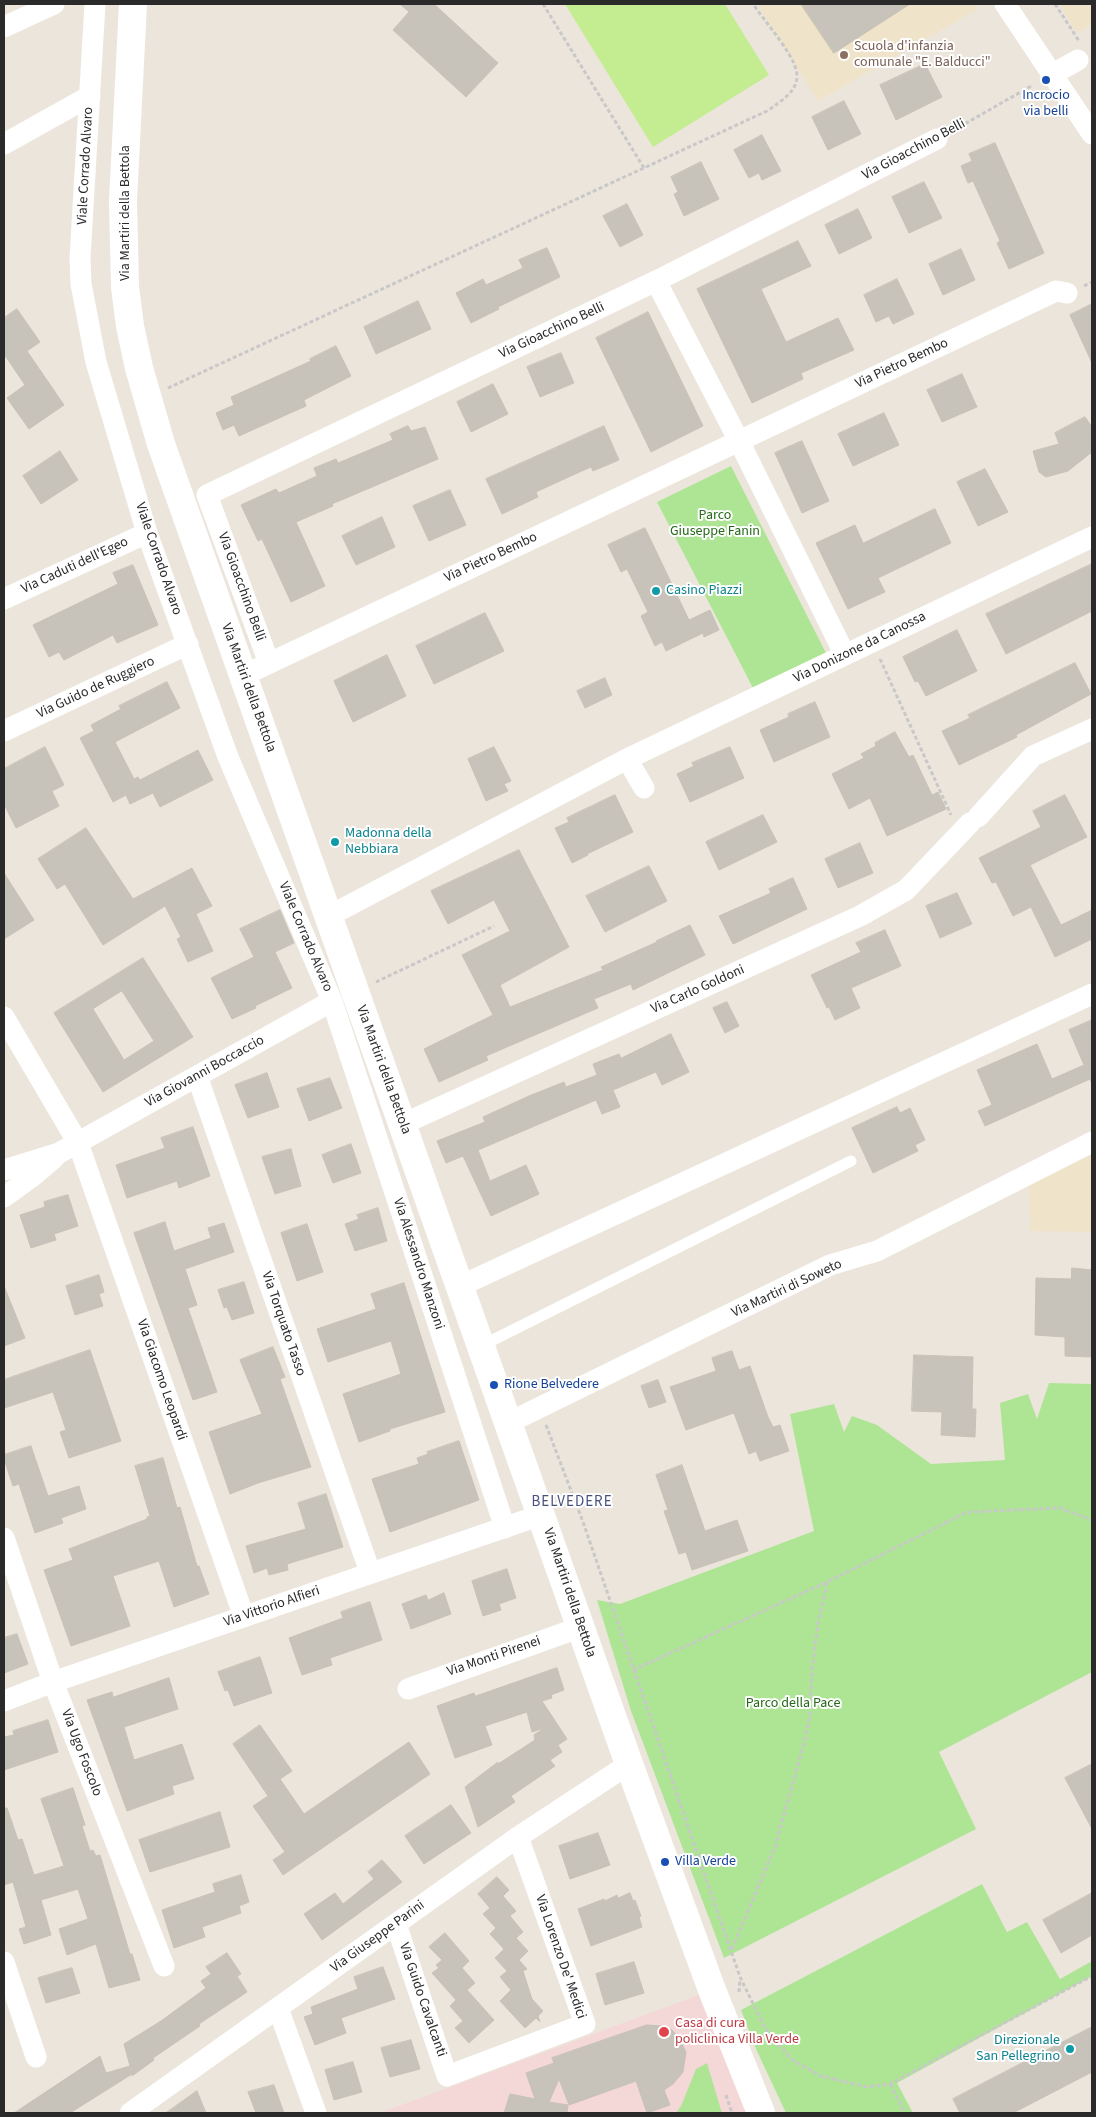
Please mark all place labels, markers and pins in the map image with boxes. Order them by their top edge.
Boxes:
place label: Scuola d'infanzia comunale "E. Balducci" [854,39,991,72]
marker: Scuola d'infanzia comunale "E. Balducci" [838,49,850,61]
marker: Incrocio via belli [1040,74,1052,86]
place label: Incrocio via belli [1022,88,1070,120]
place label: Casino Piazzi [666,583,742,599]
marker: Casino Piazzi [650,585,662,597]
place label: Madonna della Nebbiara [345,826,432,859]
marker: Madonna della Nebbiara [329,836,341,848]
place label: Rione Belvedere [504,1377,599,1393]
marker: Rione Belvedere [488,1379,500,1391]
place label: Villa Verde [675,1854,736,1870]
marker: Villa Verde [659,1856,671,1868]
place label: Casa di cura policlinica Villa Verde [675,2016,799,2048]
marker: Casa di cura policlinica Villa Verde [657,2025,671,2039]
place label: Direzionale San Pellegrino [976,2033,1060,2066]
marker: Direzionale San Pellegrino [1064,2043,1076,2055]

